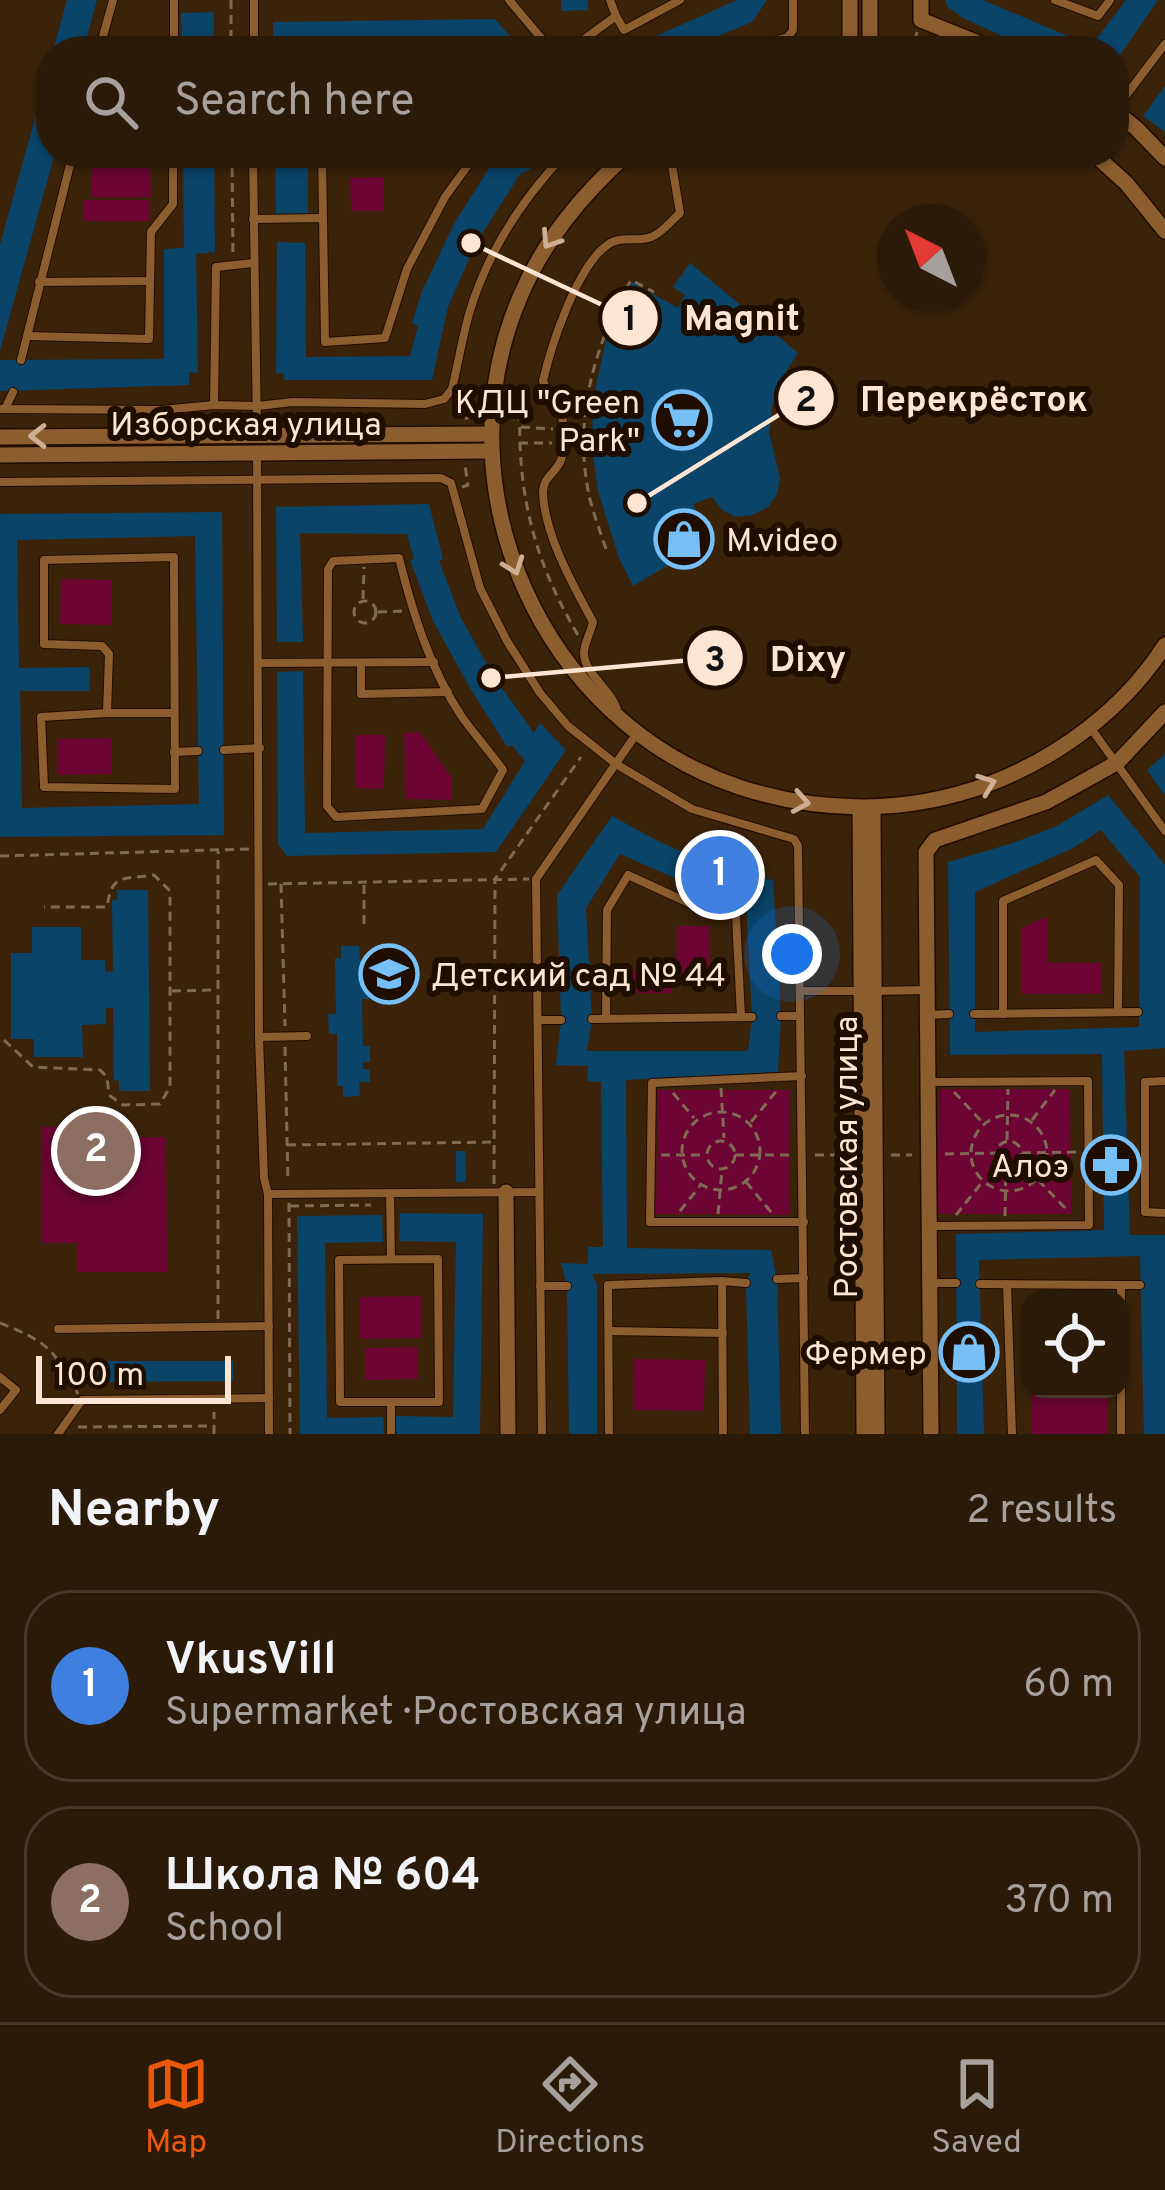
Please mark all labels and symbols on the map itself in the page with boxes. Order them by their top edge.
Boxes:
north arrow [877,204,985,312]
one-way arrow [542,227,565,249]
callout: Magnit [600,282,824,354]
text: 1 [623,298,637,344]
text: Magnit [684,298,800,344]
callout: Перекрёсток [776,362,1112,434]
text: 2 [795,379,817,425]
text: Перекрёсток [860,379,1088,425]
place label: КДЦ "Green Park" [455,384,640,464]
supermarket icon: КДЦ "Green Park" [651,389,713,451]
street label: Изборская улица [110,406,382,448]
one-way arrow [28,423,46,449]
shop icon: M.video [653,508,715,570]
place label: M.video [726,522,838,564]
one-way arrow [500,554,525,575]
callout: Dixy [685,622,870,694]
text: 3 [704,639,726,685]
text: Dixy [770,639,846,685]
one-way arrow [975,774,996,799]
one-way arrow [790,788,810,813]
pin: 1 [681,830,759,920]
your location [762,924,822,984]
school or university icon: Детский сад № 44 [358,943,420,1005]
place label: Детский сад № 44 [431,957,726,999]
street label: Ростовская улица [828,1016,870,1298]
pin: 2 [57,1106,135,1196]
pharmacy icon: Алоэ [1080,1134,1142,1196]
place label: Алоэ [991,1148,1069,1190]
shop icon: Фермер [938,1321,1000,1383]
place label: Фермер [805,1335,927,1377]
scale bar [36,1350,231,1403]

